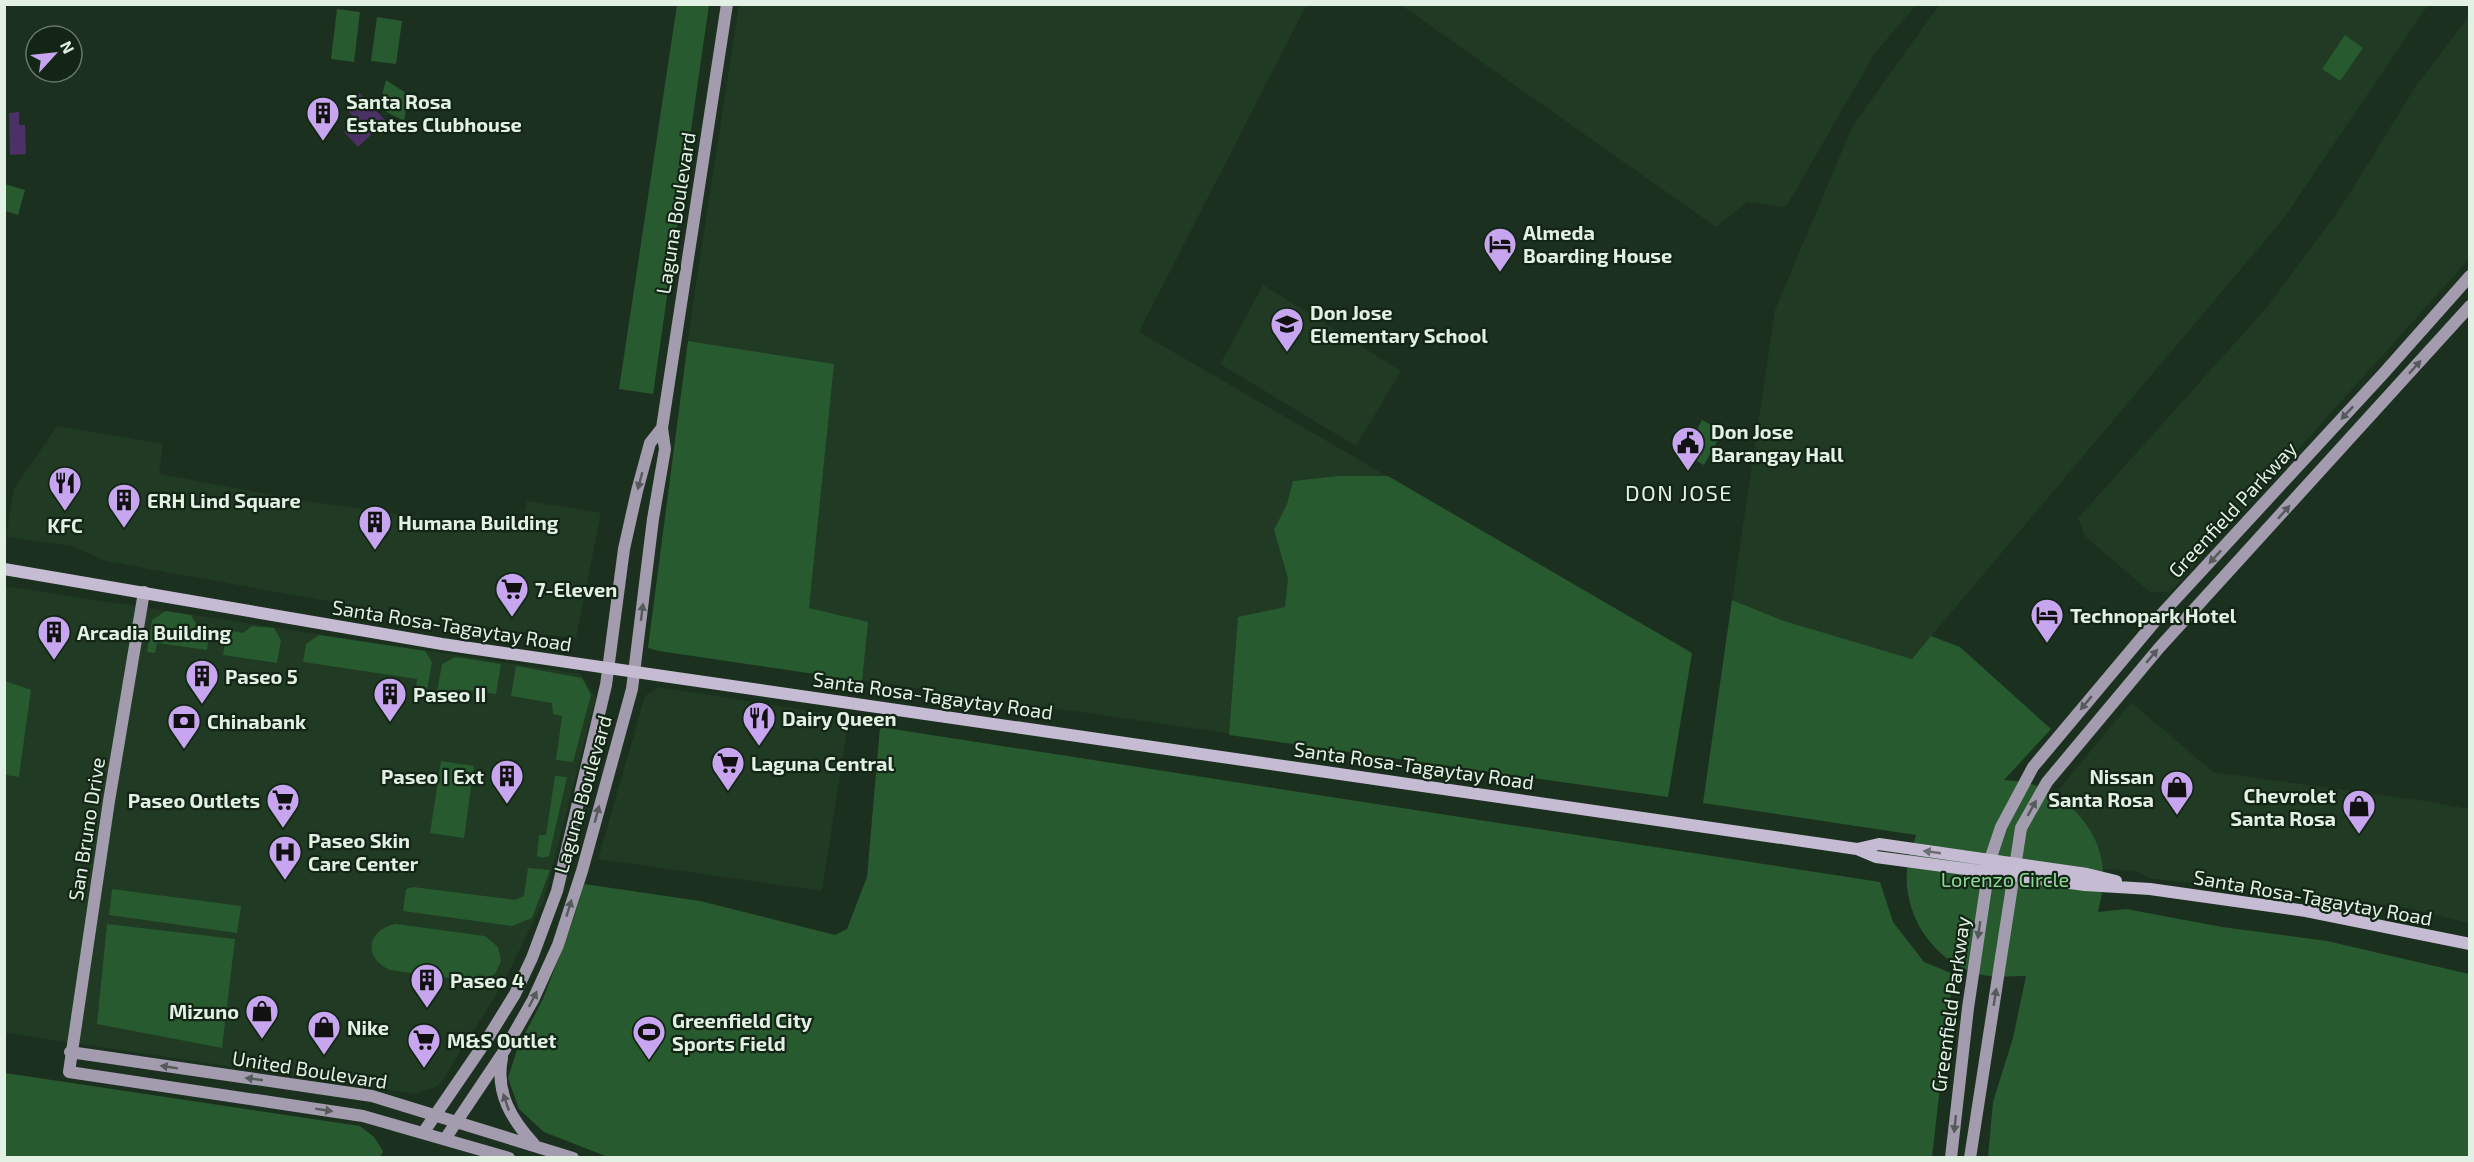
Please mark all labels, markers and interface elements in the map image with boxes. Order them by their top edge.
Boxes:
north arrow [24,24,84,84]
text: N [57,37,79,56]
place label: Santa Rosa Estates Clubhouse [346,89,522,136]
building icon: Santa Rosa Estates Clubhouse [305,95,341,142]
street label: Laguna Boulevard [650,130,700,296]
place label: Almeda Boarding House [1523,220,1672,267]
hotel icon: Almeda Boarding House [1482,226,1518,273]
place label: Don Jose Elementary School [1310,300,1488,348]
school or university icon: Don Jose Elementary School [1269,306,1305,353]
one-way arrow [2408,360,2421,375]
one-way arrow [2340,406,2354,420]
place label: Don Jose Barangay Hall [1711,419,1844,467]
public building icon: Don Jose Barangay Hall [1670,425,1706,472]
street label: Greenfield Parkway [2163,436,2301,582]
restaurant icon: KFC [47,465,83,512]
one-way arrow [634,472,644,490]
district label: DON JOSE [1625,479,1733,505]
building icon: ERH Lind Square [106,482,142,529]
place label: ERH Lind Square [147,488,301,512]
building icon: Humana Building [357,504,393,551]
one-way arrow [2277,504,2291,519]
place label: Humana Building [398,510,559,534]
place label: KFC [47,513,83,537]
one-way arrow [2208,549,2222,563]
supermarket icon: 7-Eleven [494,571,530,618]
place label: 7-Eleven [535,577,617,601]
street label: Santa Rosa-Tagaytay Road [331,594,573,656]
hotel icon: Technopark Hotel [2029,597,2065,644]
one-way arrow [637,603,646,622]
place label: Technopark Hotel [2070,603,2237,627]
building icon: Arcadia Building [36,614,72,661]
place label: Arcadia Building [77,620,231,644]
one-way arrow [2146,648,2159,664]
building icon: Paseo 5 [184,658,220,705]
place label: Paseo 5 [225,664,298,688]
street label: Santa Rosa-Tagaytay Road [811,666,1055,724]
building icon: Paseo II [372,676,408,723]
place label: Paseo II [413,682,486,706]
one-way arrow [2080,695,2093,710]
restaurant icon: Dairy Queen [741,700,777,747]
bank icon: Chinabank [166,703,202,750]
place label: Dairy Queen [782,706,897,731]
place label: Chinabank [207,709,307,733]
street label: Laguna Boulevard [548,712,616,876]
street label: Santa Rosa-Tagaytay Road [1292,736,1536,794]
supermarket icon: Laguna Central [710,745,746,792]
place label: Laguna Central [751,751,894,775]
street label: San Bruno Drive [63,755,109,903]
building icon: Paseo I Ext [489,758,525,805]
place label: Paseo I Ext [381,764,484,788]
place label: Nissan Santa Rosa [2048,764,2154,811]
shop icon: Nissan Santa Rosa [2159,769,2195,816]
supermarket icon: Paseo Outlets [265,782,301,829]
place label: Chevrolet Santa Rosa [2230,783,2336,830]
place label: Paseo Outlets [128,788,260,812]
shop icon: Chevrolet Santa Rosa [2341,788,2377,835]
one-way arrow [2027,800,2037,817]
one-way arrow [592,805,602,824]
place label: Paseo Skin Care Center [308,828,419,875]
hospital icon: Paseo Skin Care Center [267,834,303,881]
one-way arrow [1922,847,1941,856]
street label: Santa Rosa-Tagaytay Road [2192,864,2434,930]
park label: Lorenzo Circle [1941,867,2069,891]
one-way arrow [565,899,575,917]
street label: Greenfield Parkway [1926,914,1974,1093]
one-way arrow [1975,921,1984,940]
building icon: Paseo 4 [409,962,445,1009]
place label: Paseo 4 [450,968,525,992]
one-way arrow [1990,987,1999,1006]
one-way arrow [528,990,538,1007]
shop icon: Mizuno [244,993,280,1040]
place label: Mizuno [169,999,239,1023]
place label: Greenfield City Sports Field [672,1008,813,1055]
shop icon: Nike [306,1009,342,1056]
sports icon: Greenfield City Sports Field [631,1014,667,1061]
place label: Nike [347,1015,389,1039]
supermarket icon: M&S Outlet [406,1022,442,1069]
place label: M&S Outlet [447,1028,557,1052]
street label: United Boulevard [231,1045,389,1093]
one-way arrow [160,1062,179,1071]
one-way arrow [244,1075,263,1084]
one-way arrow [501,1093,511,1111]
one-way arrow [315,1105,334,1114]
one-way arrow [1950,1114,1960,1133]

